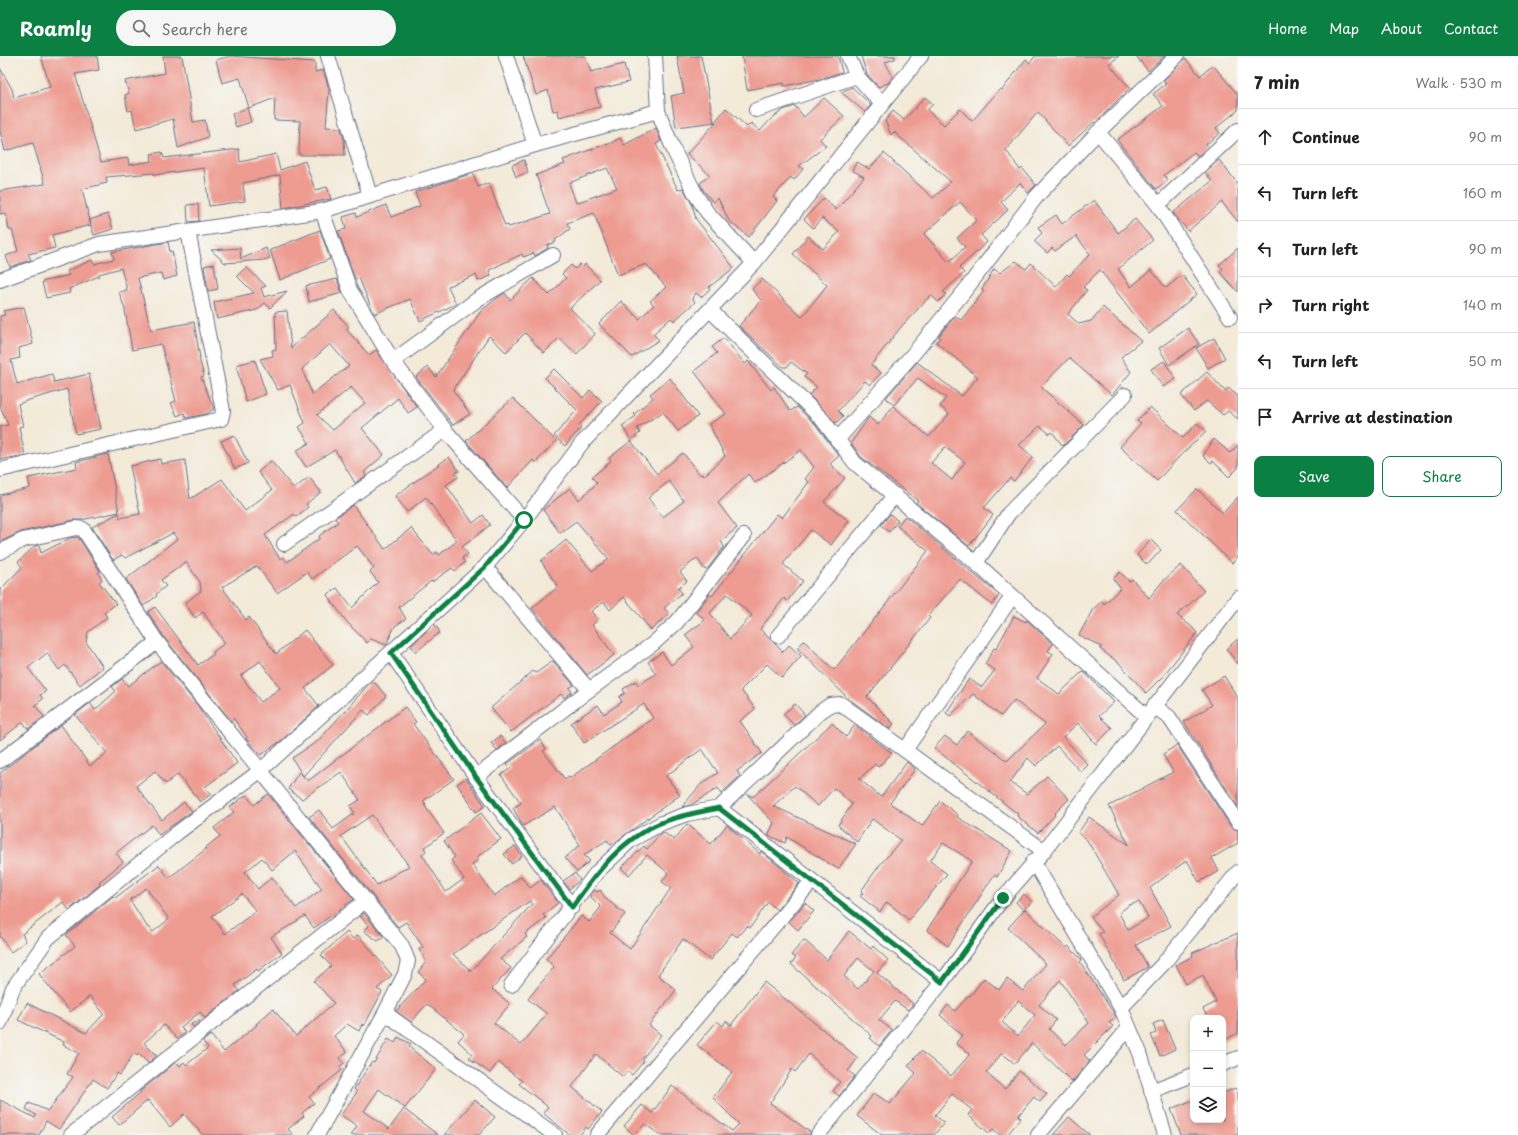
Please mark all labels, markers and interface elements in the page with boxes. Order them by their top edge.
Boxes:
search box [116,10,396,46]
text: Roamly [20,14,92,42]
icon: search [130,17,152,39]
text: Search here [162,17,248,40]
text: Home [1268,18,1307,39]
text: Map [1329,18,1359,39]
text: About [1381,18,1422,39]
text: Contact [1444,18,1498,39]
text: 7 min [1254,69,1300,95]
text: Walk · 530 m [1415,73,1502,92]
text: Continue [1292,125,1360,148]
icon: ahead [1254,126,1276,148]
text: 90 m [1469,127,1502,146]
text: Turn left [1292,181,1358,204]
icon: left [1254,182,1276,204]
text: 160 m [1463,183,1502,202]
text: Turn left [1292,237,1358,260]
icon: left [1254,238,1276,260]
text: 90 m [1469,239,1502,258]
text: Turn right [1292,293,1369,316]
icon: right [1254,294,1276,316]
text: 140 m [1463,295,1502,314]
text: Turn left [1292,349,1358,372]
icon: left [1254,350,1276,372]
text: 50 m [1468,351,1502,370]
text: Arrive at destination [1292,405,1453,428]
icon: arrive [1254,406,1276,428]
button: Save [1254,456,1374,497]
button: Share [1382,456,1502,497]
route start [515,511,533,529]
route end [994,889,1012,907]
map controls [1190,1015,1226,1123]
button: + [1190,1015,1226,1051]
button: − [1190,1051,1226,1087]
button: layers [1190,1087,1226,1123]

